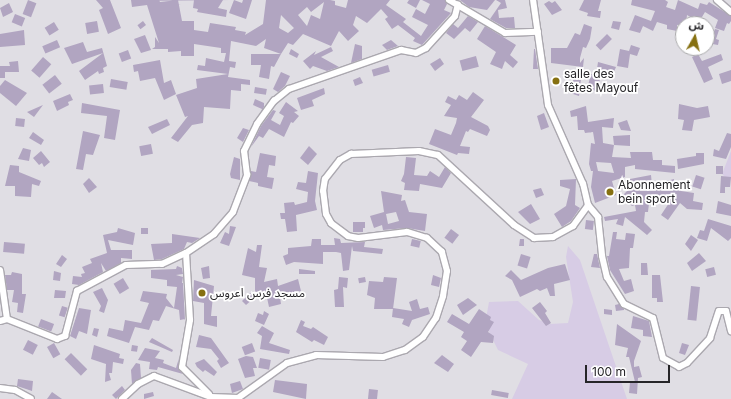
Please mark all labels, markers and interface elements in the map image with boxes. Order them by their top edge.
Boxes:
north arrow [675,16,715,56]
text: ش [688,17,705,33]
place label: salle des fêtes Mayouf [564,67,638,95]
marker: salle des fêtes Mayouf [551,76,561,86]
place label: Abonnement bein sport [618,178,691,206]
marker: Abonnement bein sport [605,187,615,197]
place label: مسجد فرس اعروس [210,286,305,300]
marker: مسجد فرس اعروس [197,288,207,298]
scale bar [587,357,672,383]
text: 100 m [592,364,626,379]

